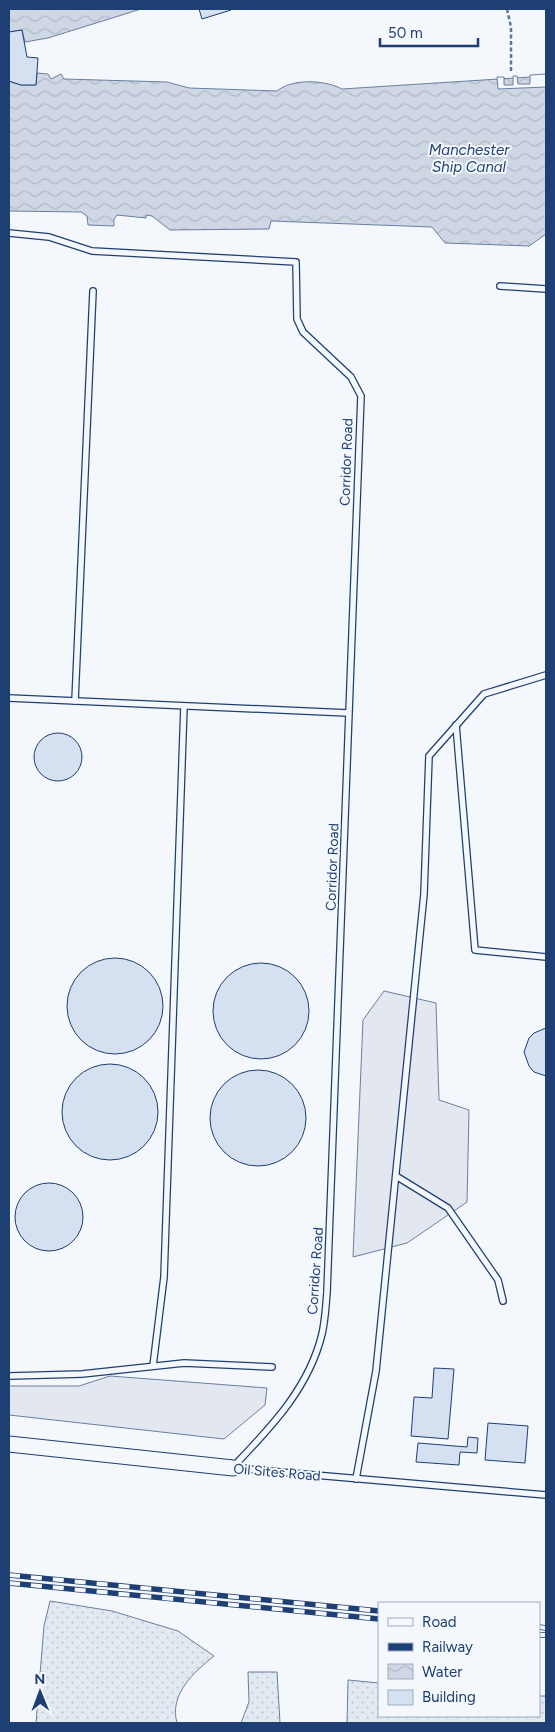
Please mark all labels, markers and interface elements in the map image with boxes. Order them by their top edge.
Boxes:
scale bar [380,15,478,47]
text: 50 m [388,24,423,42]
water label: Manchester Ship Canal [429,141,510,176]
street label: Corridor Road [336,418,357,506]
street label: Corridor Road [322,823,343,911]
street label: Corridor Road [304,1227,327,1315]
street label: Oil Sites Road [233,1460,321,1485]
legend [378,1602,540,1717]
text: Road [422,1613,457,1631]
text: Railway [422,1638,473,1656]
text: Water [422,1663,462,1681]
north arrow [15,1667,65,1717]
text: N [34,1671,45,1688]
text: Building [422,1688,476,1706]

